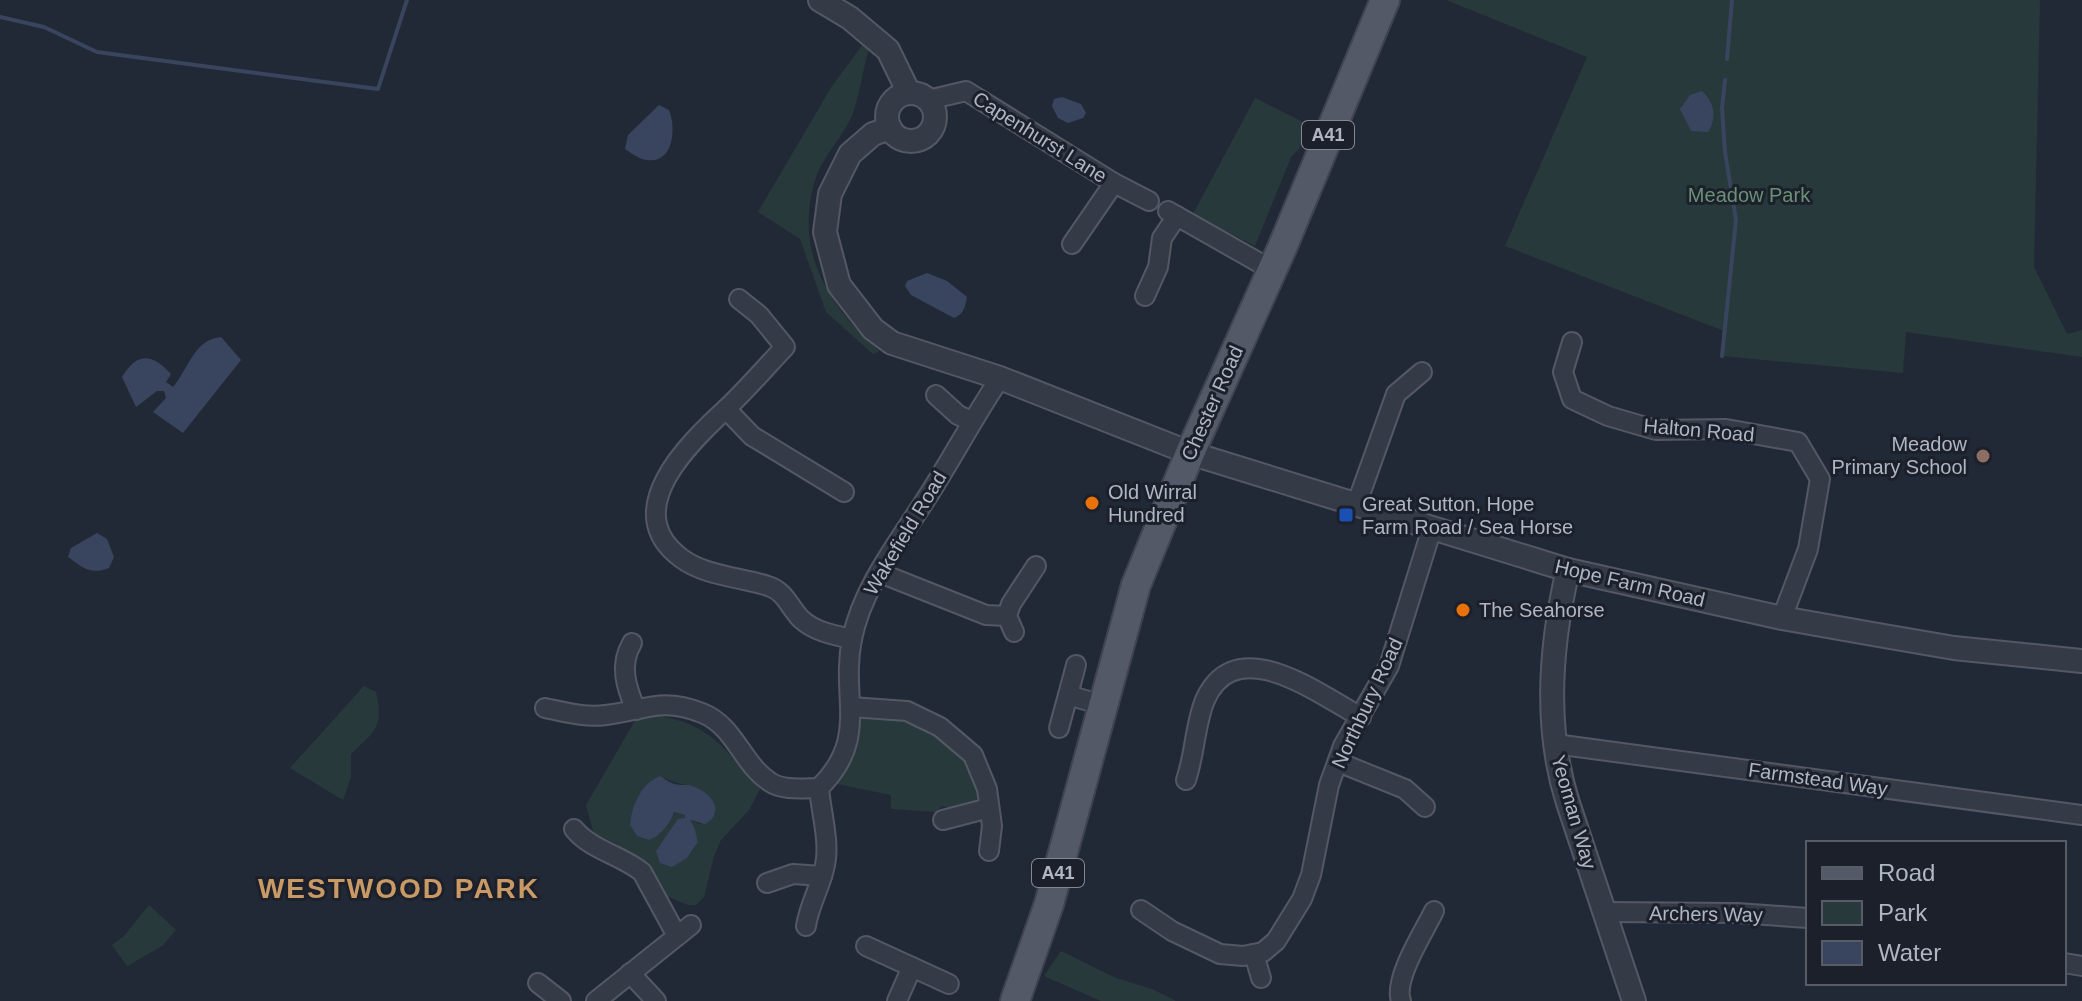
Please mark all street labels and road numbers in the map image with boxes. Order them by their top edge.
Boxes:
street label: Capenhurst Lane [969,87,1111,187]
road number: A41 [1302,121,1354,149]
street label: Chester Road [1177,342,1247,464]
street label: Halton Road [1643,414,1755,446]
street label: Wakefield Road [859,467,951,599]
street label: Hope Farm Road [1553,555,1707,611]
street label: Northbury Road [1327,634,1407,772]
street label: Yeoman Way [1547,753,1601,871]
street label: Farmstead Way [1747,758,1889,800]
road number: A41 [1032,859,1084,887]
street label: Archers Way [1649,902,1763,926]

